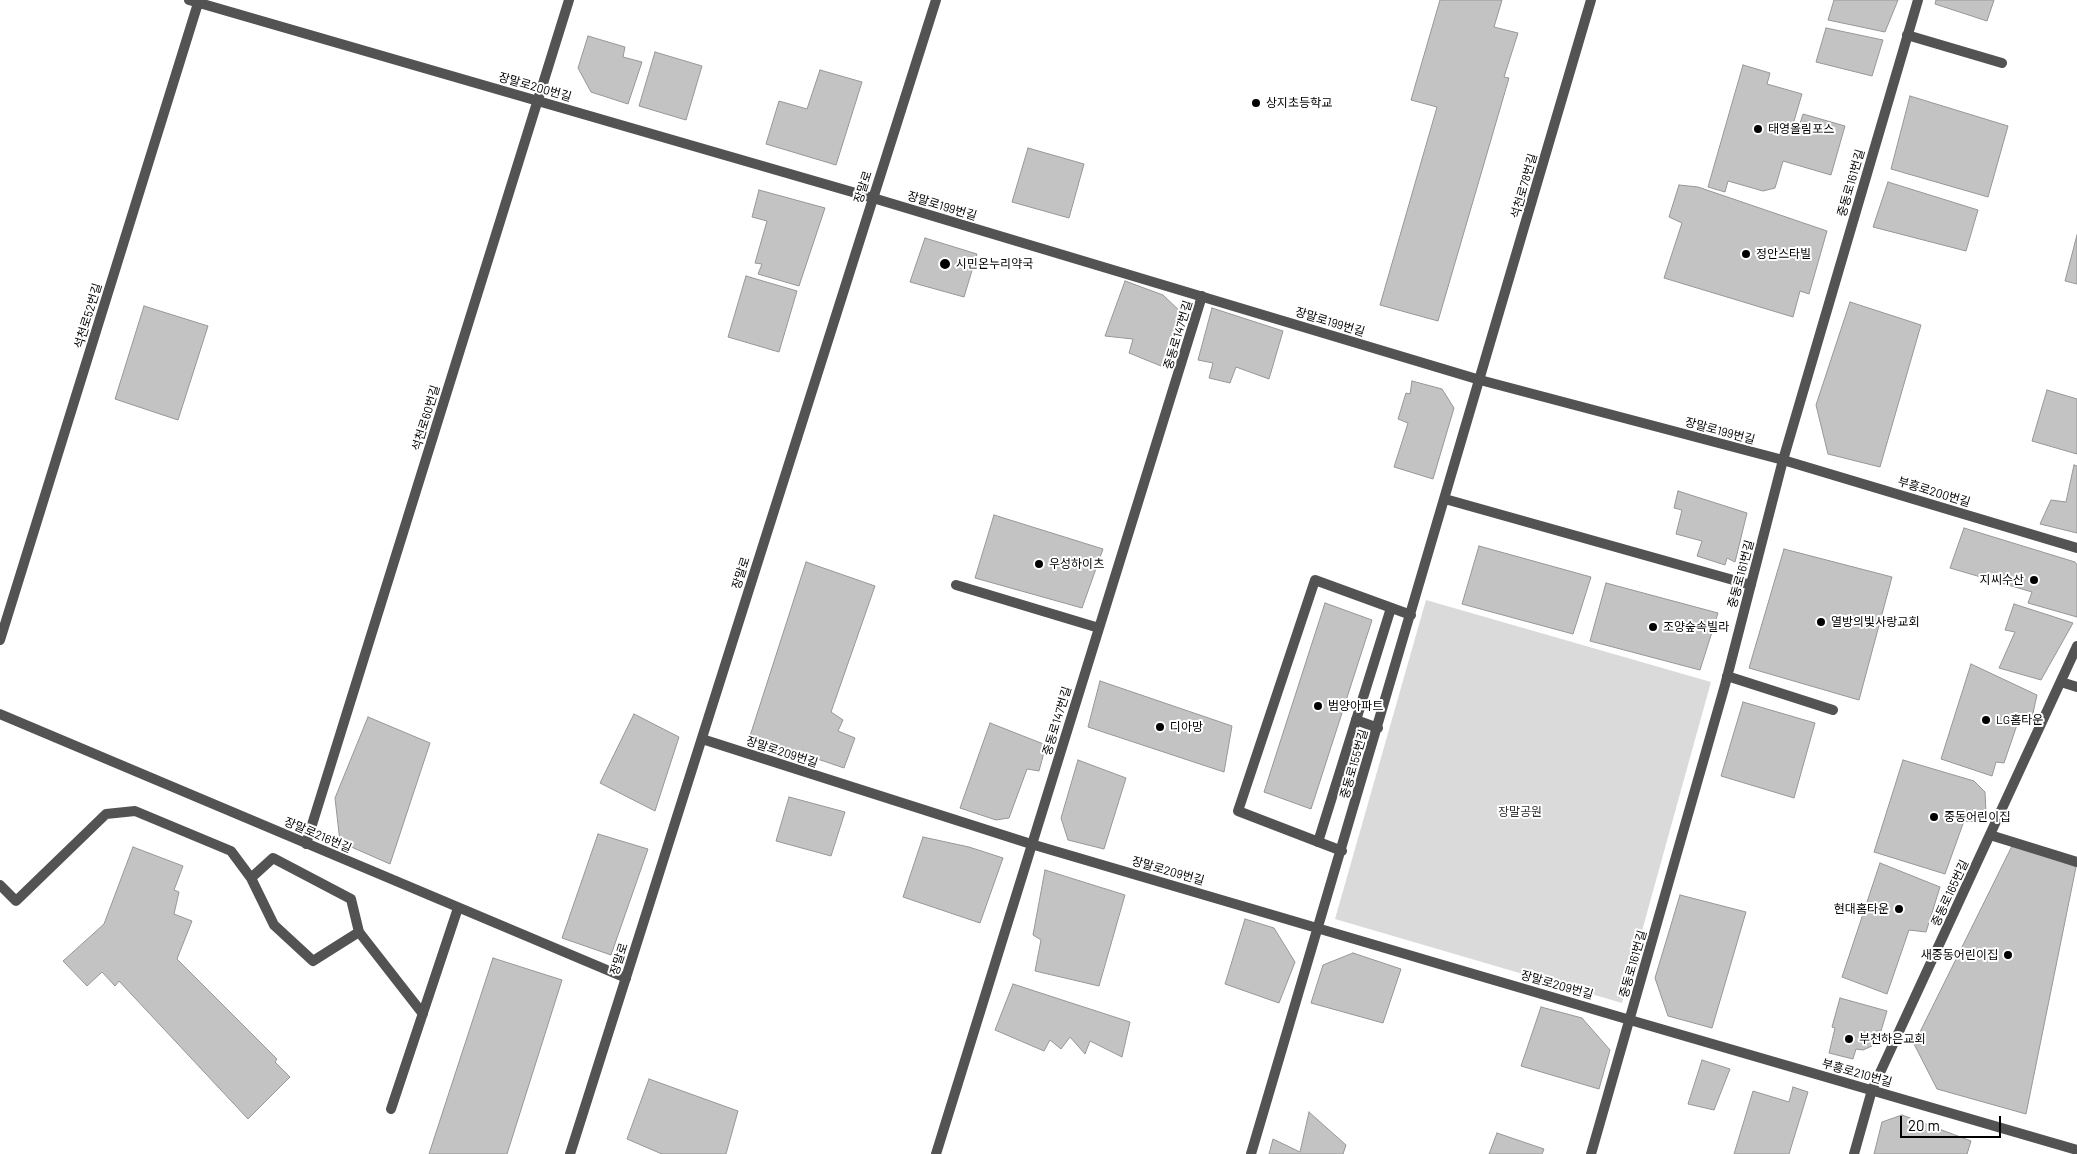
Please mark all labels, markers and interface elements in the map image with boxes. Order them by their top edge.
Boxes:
street label: 장말로200번길 [497,70,573,104]
place label: 상지초등학교 [1266,96,1332,110]
marker: 상지초등학교 [1250,97,1262,109]
place label: 태영올림포스 [1768,122,1834,136]
marker: 태영올림포스 [1752,123,1764,135]
street label: 중동로161번길 [1834,148,1868,218]
street label: 석천로78번길 [1508,152,1540,220]
street label: 장말로 [851,169,875,205]
street label: 장말로199번길 [906,189,978,223]
place label: 정안스타빌 [1756,247,1811,261]
marker: 정안스타빌 [1740,248,1752,260]
marker: 시민온누리약국 [938,257,952,271]
place label: 시민온누리약국 [956,257,1033,271]
street label: 석천로52번길 [71,281,105,351]
street label: 중동로147번길 [1161,299,1195,371]
street label: 장말로199번길 [1294,305,1366,339]
street label: 석천로60번길 [409,383,443,453]
street label: 장말로199번길 [1683,415,1757,447]
street label: 부흥로200번길 [1896,474,1972,510]
street label: 중동로161번길 [1725,539,1757,609]
street label: 장말로 [729,555,753,591]
place label: 우성하이츠 [1049,557,1104,571]
marker: 우성하이츠 [1033,558,1045,570]
place label: 지씨수산 [1980,573,2024,587]
marker: 지씨수산 [2028,574,2040,586]
place label: 열방의빛사랑교회 [1831,615,1919,629]
marker: 열방의빛사랑교회 [1815,616,1827,628]
place label: 조양숲속빌라 [1663,620,1729,634]
marker: 조양숲속빌라 [1647,621,1659,633]
street label: 중동로147번길 [1040,685,1074,757]
place label: 범양아파트 [1328,699,1383,713]
marker: 범양아파트 [1312,700,1324,712]
place label: LG홈타운 [1996,713,2043,727]
marker: LG홈타운 [1980,714,1992,726]
place label: 디아망 [1170,720,1203,734]
marker: 디아망 [1154,721,1166,733]
street label: 중동로155번길 [1337,728,1371,800]
street label: 장말로209번길 [744,734,820,770]
park label: 장말공원 [1498,805,1542,819]
place label: 중동어린이집 [1944,810,2010,824]
marker: 중동어린이집 [1928,811,1940,823]
street label: 장말로216번길 [282,814,354,856]
street label: 장말로209번길 [1130,854,1206,888]
street label: 중동로165번길 [1928,857,1972,929]
place label: 현대홈타운 [1834,902,1889,916]
marker: 현대홈타운 [1893,903,1905,915]
street label: 중동로161번길 [1616,929,1650,999]
street label: 장말로 [607,941,631,977]
place label: 새중동어린이집 [1921,948,1998,962]
marker: 새중동어린이집 [2002,949,2014,961]
street label: 장말로209번길 [1519,968,1595,1002]
place label: 부천하은교회 [1859,1032,1925,1046]
marker: 부천하은교회 [1843,1033,1855,1045]
street label: 부흥로210번길 [1820,1056,1894,1090]
scale bar [1902,1106,2003,1138]
text: 20 m [1908,1116,1940,1134]

